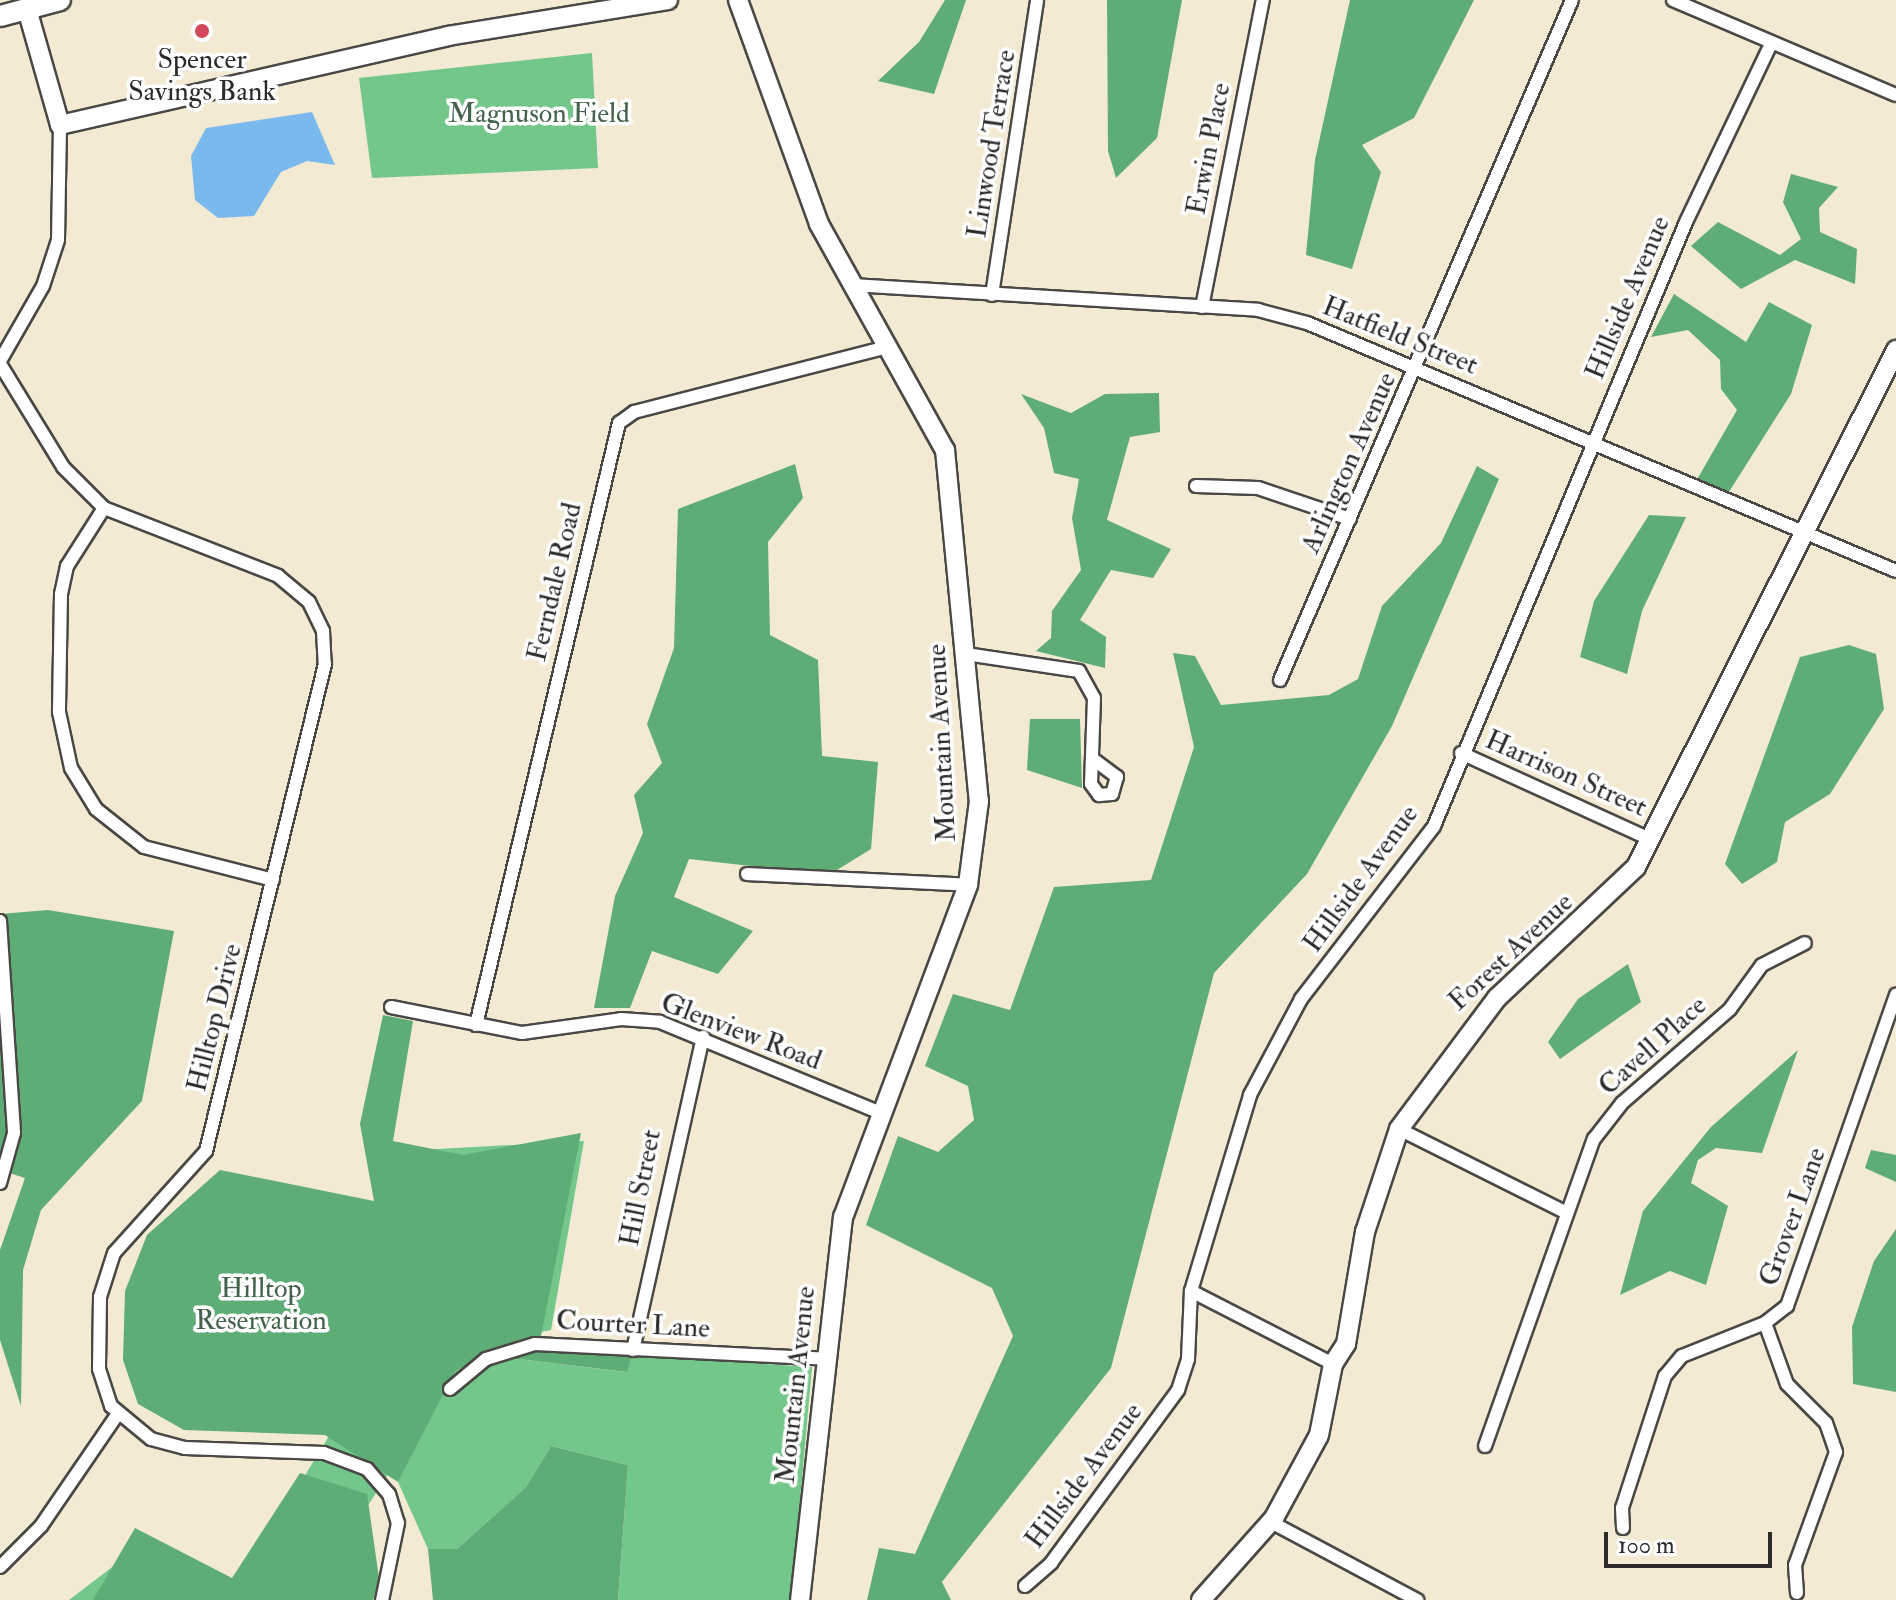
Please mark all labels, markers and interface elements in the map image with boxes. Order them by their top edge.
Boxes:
marker: Spencer Savings Bank [193,22,211,40]
place label: Spencer Savings Bank [128,43,276,109]
street label: Linwood Terrace [961,48,1023,240]
street label: Erwin Place [1180,80,1238,218]
park label: Magnuson Field [448,97,630,131]
street label: Hillside Avenue [1579,211,1677,385]
street label: Hatfield Street [1317,290,1483,382]
street label: Arlington Avenue [1294,367,1404,559]
street label: Ferndale Road [520,499,590,665]
street label: Mountain Avenue [920,643,964,843]
street label: Harrison Street [1480,723,1652,825]
street label: Hillside Avenue [1296,799,1426,959]
street label: Forest Avenue [1442,886,1580,1018]
street label: Hilltop Drive [180,941,250,1095]
street label: Glenview Road [656,986,826,1078]
street label: Cavell Place [1592,989,1714,1103]
street label: Hill Street [613,1127,669,1249]
street label: Grover Lane [1752,1143,1834,1291]
park label: Hilltop Reservation [195,1272,327,1338]
street label: Mountain Avenue [769,1285,823,1485]
street label: Courter Lane [555,1304,711,1346]
street label: Hillside Avenue [1018,1396,1150,1556]
scale bar [1608,1516,1776,1566]
text: 100 m [1618,1530,1675,1561]

